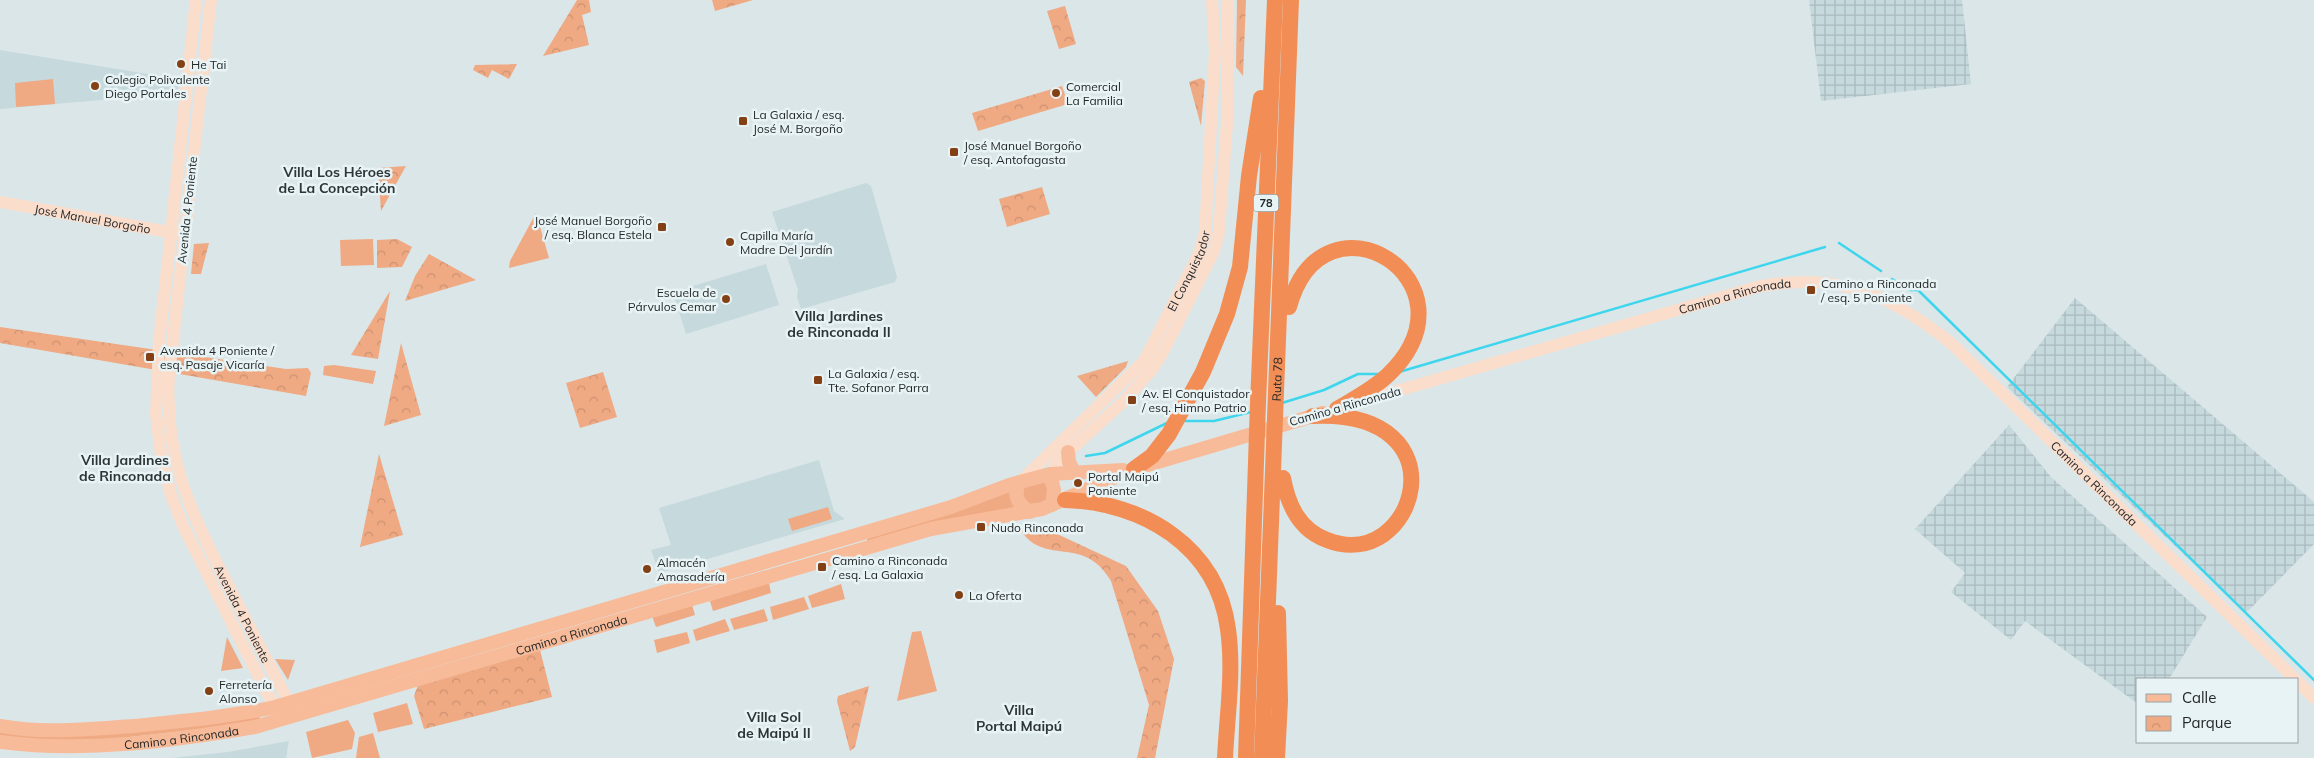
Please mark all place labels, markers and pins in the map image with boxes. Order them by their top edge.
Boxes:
place label: He Tai [191,57,226,72]
marker: He Tai [175,58,187,70]
place label: Colegio Polivalente Diego Portales [105,72,210,101]
place label: Comercial La Familia [1066,79,1123,108]
marker: Colegio Polivalente Diego Portales [89,80,101,92]
marker: Comercial La Familia [1050,87,1062,99]
place label: La Galaxia / esq. José M. Borgoño [753,107,845,136]
marker: La Galaxia / esq. José M. Borgoño [737,115,749,127]
place label: José Manuel Borgoño / esq. Antofagasta [963,138,1082,167]
marker: José Manuel Borgoño / esq. Antofagasta [948,146,960,158]
place label: José Manuel Borgoño / esq. Blanca Estela [534,213,652,242]
marker: José Manuel Borgoño / esq. Blanca Estela [656,221,668,233]
place label: Capilla María Madre Del Jardín [740,228,833,257]
marker: Capilla María Madre Del Jardín [724,236,736,248]
place label: Camino a Rinconada / esq. 5 Poniente [1820,276,1936,305]
marker: Camino a Rinconada / esq. 5 Poniente [1805,284,1817,296]
place label: Escuela de Párvulos Cemar [628,285,717,314]
marker: Escuela de Párvulos Cemar [720,293,732,305]
place label: Avenida 4 Poniente / esq. Pasaje Vicaría [160,343,275,372]
marker: Avenida 4 Poniente / esq. Pasaje Vicaría [144,351,156,363]
place label: La Galaxia / esq. Tte. Sofanor Parra [828,366,929,395]
marker: La Galaxia / esq. Tte. Sofanor Parra [812,374,824,386]
place label: Av. El Conquistador / esq. Himno Patrio [1141,386,1250,415]
marker: Av. El Conquistador / esq. Himno Patrio [1126,394,1138,406]
place label: Portal Maipú Poniente [1088,469,1159,498]
marker: Portal Maipú Poniente [1072,477,1084,489]
place label: Nudo Rinconada [991,520,1084,535]
marker: Nudo Rinconada [975,521,987,533]
place label: Camino a Rinconada / esq. La Galaxia [831,553,947,582]
place label: Almacén Amasadería [657,555,725,584]
marker: Camino a Rinconada / esq. La Galaxia [816,561,828,573]
marker: Almacén Amasadería [641,563,653,575]
place label: La Oferta [969,588,1022,603]
marker: La Oferta [953,589,965,601]
place label: Ferretería Alonso [219,677,272,706]
marker: Ferretería Alonso [203,685,215,697]

